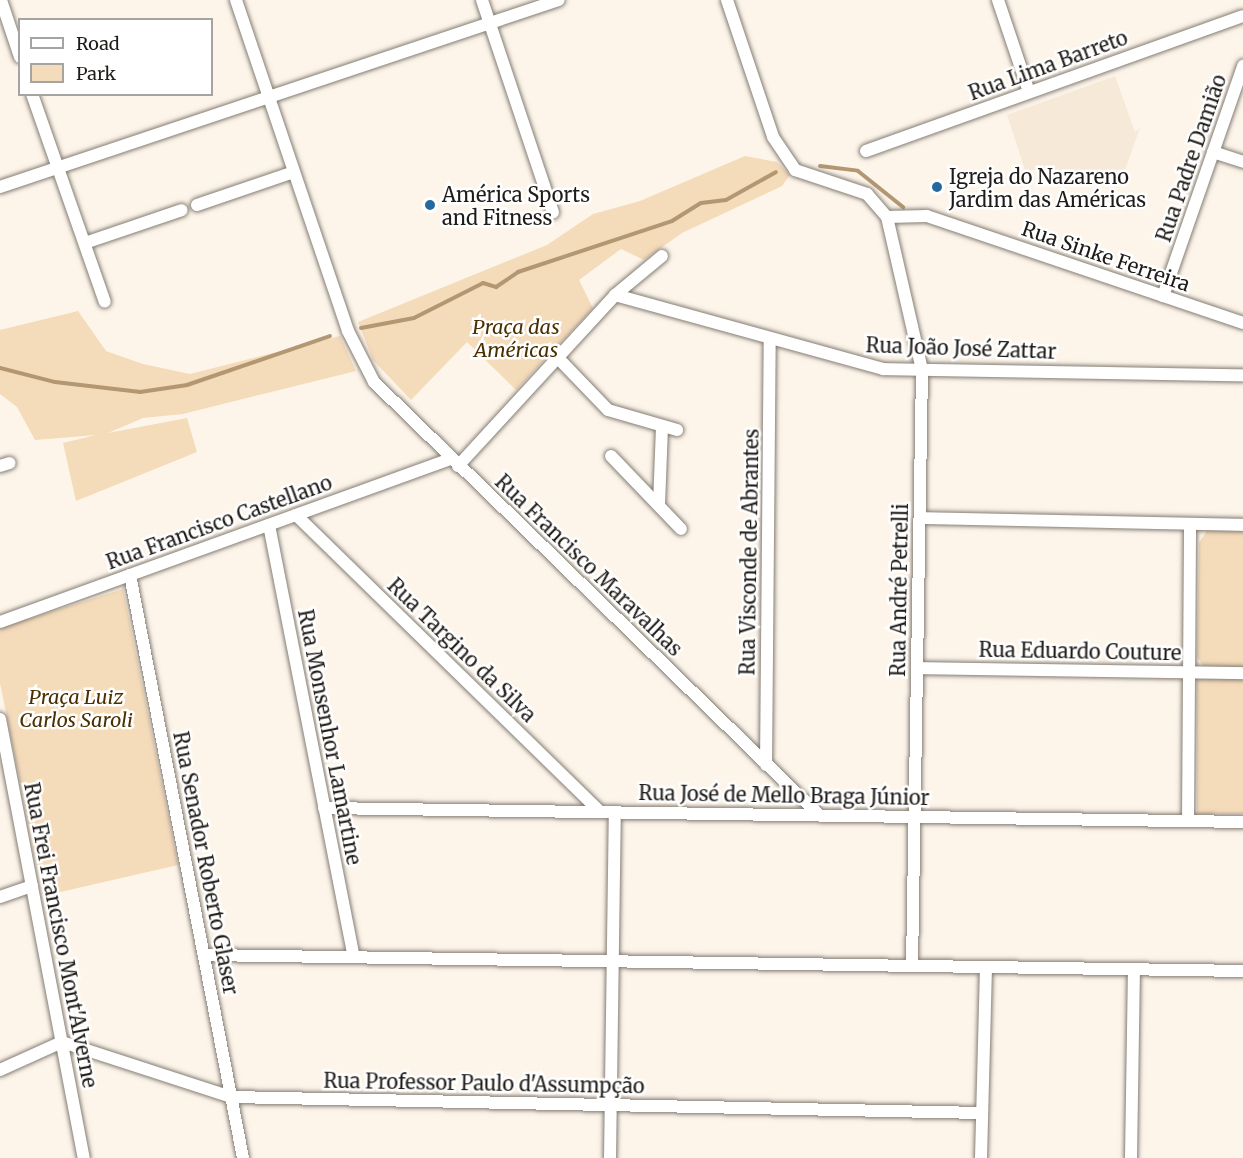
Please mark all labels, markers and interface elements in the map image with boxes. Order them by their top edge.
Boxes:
legend [18,18,213,96]
street label: Rua Lima Barreto [965,25,1131,105]
text: Road [76,32,120,55]
text: Park [76,62,116,85]
street label: Rua Padre Damião [1151,71,1231,245]
place label: Igreja do Nazareno Jardim das Américas [949,164,1146,211]
marker: Igreja do Nazareno Jardim das Américas [930,180,944,194]
place label: América Sports and Fitness [442,182,590,229]
marker: América Sports and Fitness [423,198,437,212]
street label: Rua Sinke Ferreira [1019,216,1193,296]
park label: Praça das Américas [472,314,560,361]
street label: Rua João José Zattar [865,333,1057,363]
street label: Rua Visconde de Abrantes [735,428,763,676]
street label: Rua Francisco Maravalhas [491,469,687,661]
street label: Rua Francisco Castellano [103,470,335,574]
street label: Rua André Petrelli [885,503,913,677]
street label: Rua Targino da Silva [383,573,541,727]
street label: Rua Monsenhor Lamartine [293,607,367,867]
street label: Rua Eduardo Couture [978,637,1182,665]
park label: Praça Luiz Carlos Saroli [19,684,133,731]
street label: Rua Senador Roberto Glaser [169,729,243,997]
street label: Rua Frei Francisco Mont'Alverne [20,780,102,1090]
street label: Rua José de Mello Braga Júnior [638,780,930,810]
street label: Rua Professor Paulo d'Assumpção [323,1068,645,1098]

